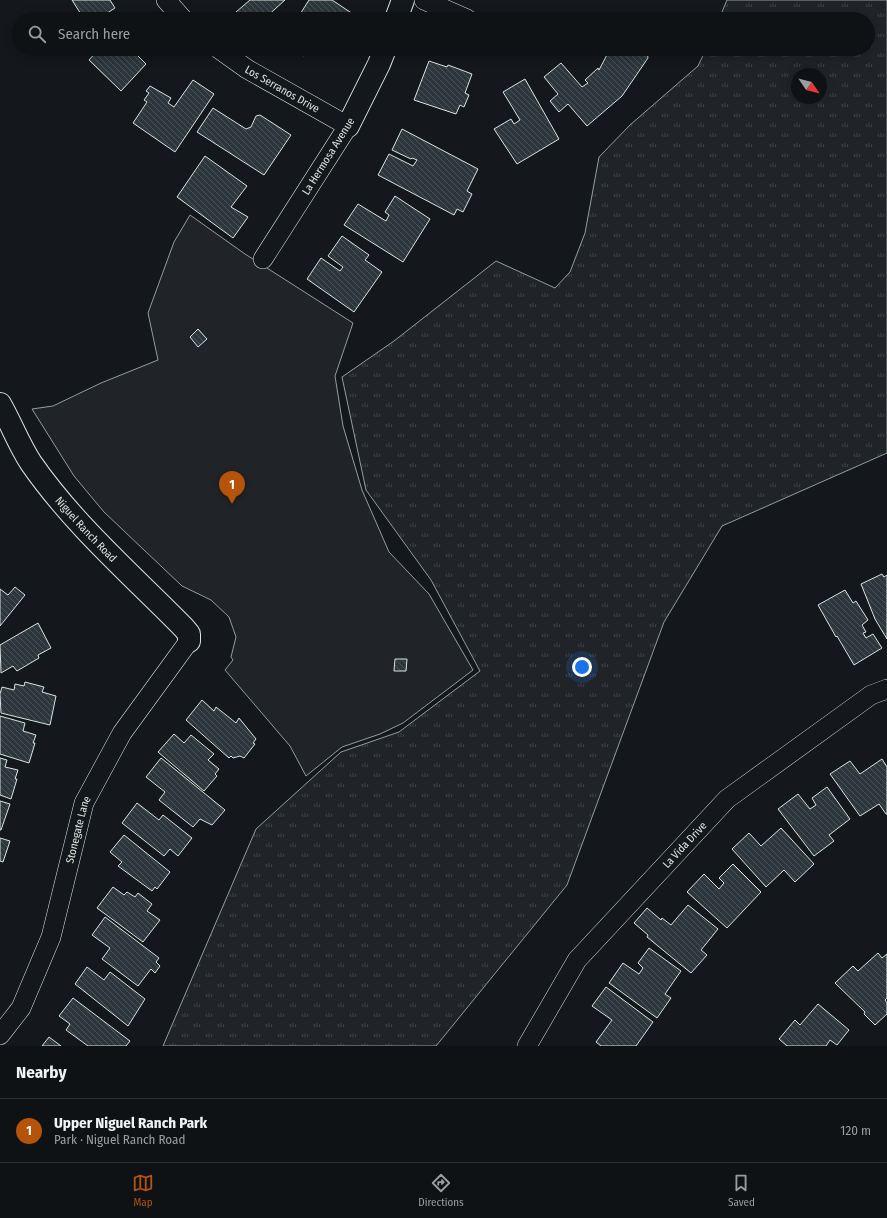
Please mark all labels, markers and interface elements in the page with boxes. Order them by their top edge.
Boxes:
search box [12,12,875,56]
icon: search [26,23,48,45]
text: Search here [58,25,130,43]
street label: Los Serranos Drive [243,63,322,116]
north arrow [791,68,827,104]
street label: La Hermosa Avenue [299,115,357,197]
pin: 1 [219,471,245,504]
street label: Niguel Ranch Road [52,494,119,565]
your location [572,657,592,677]
street label: Stonegate Lane [63,794,94,865]
street label: La Vida Drive [660,819,709,871]
text: Nearby [16,1062,67,1083]
text: Upper Niguel Ranch Park [54,1114,207,1132]
text: 1 [26,1123,32,1138]
text: 120 m [840,1123,871,1138]
text: Park · Niguel Ranch Road [54,1132,185,1147]
tab: Map [132,1172,154,1209]
tab: Directions [418,1172,464,1209]
tab: Saved [728,1172,755,1209]

